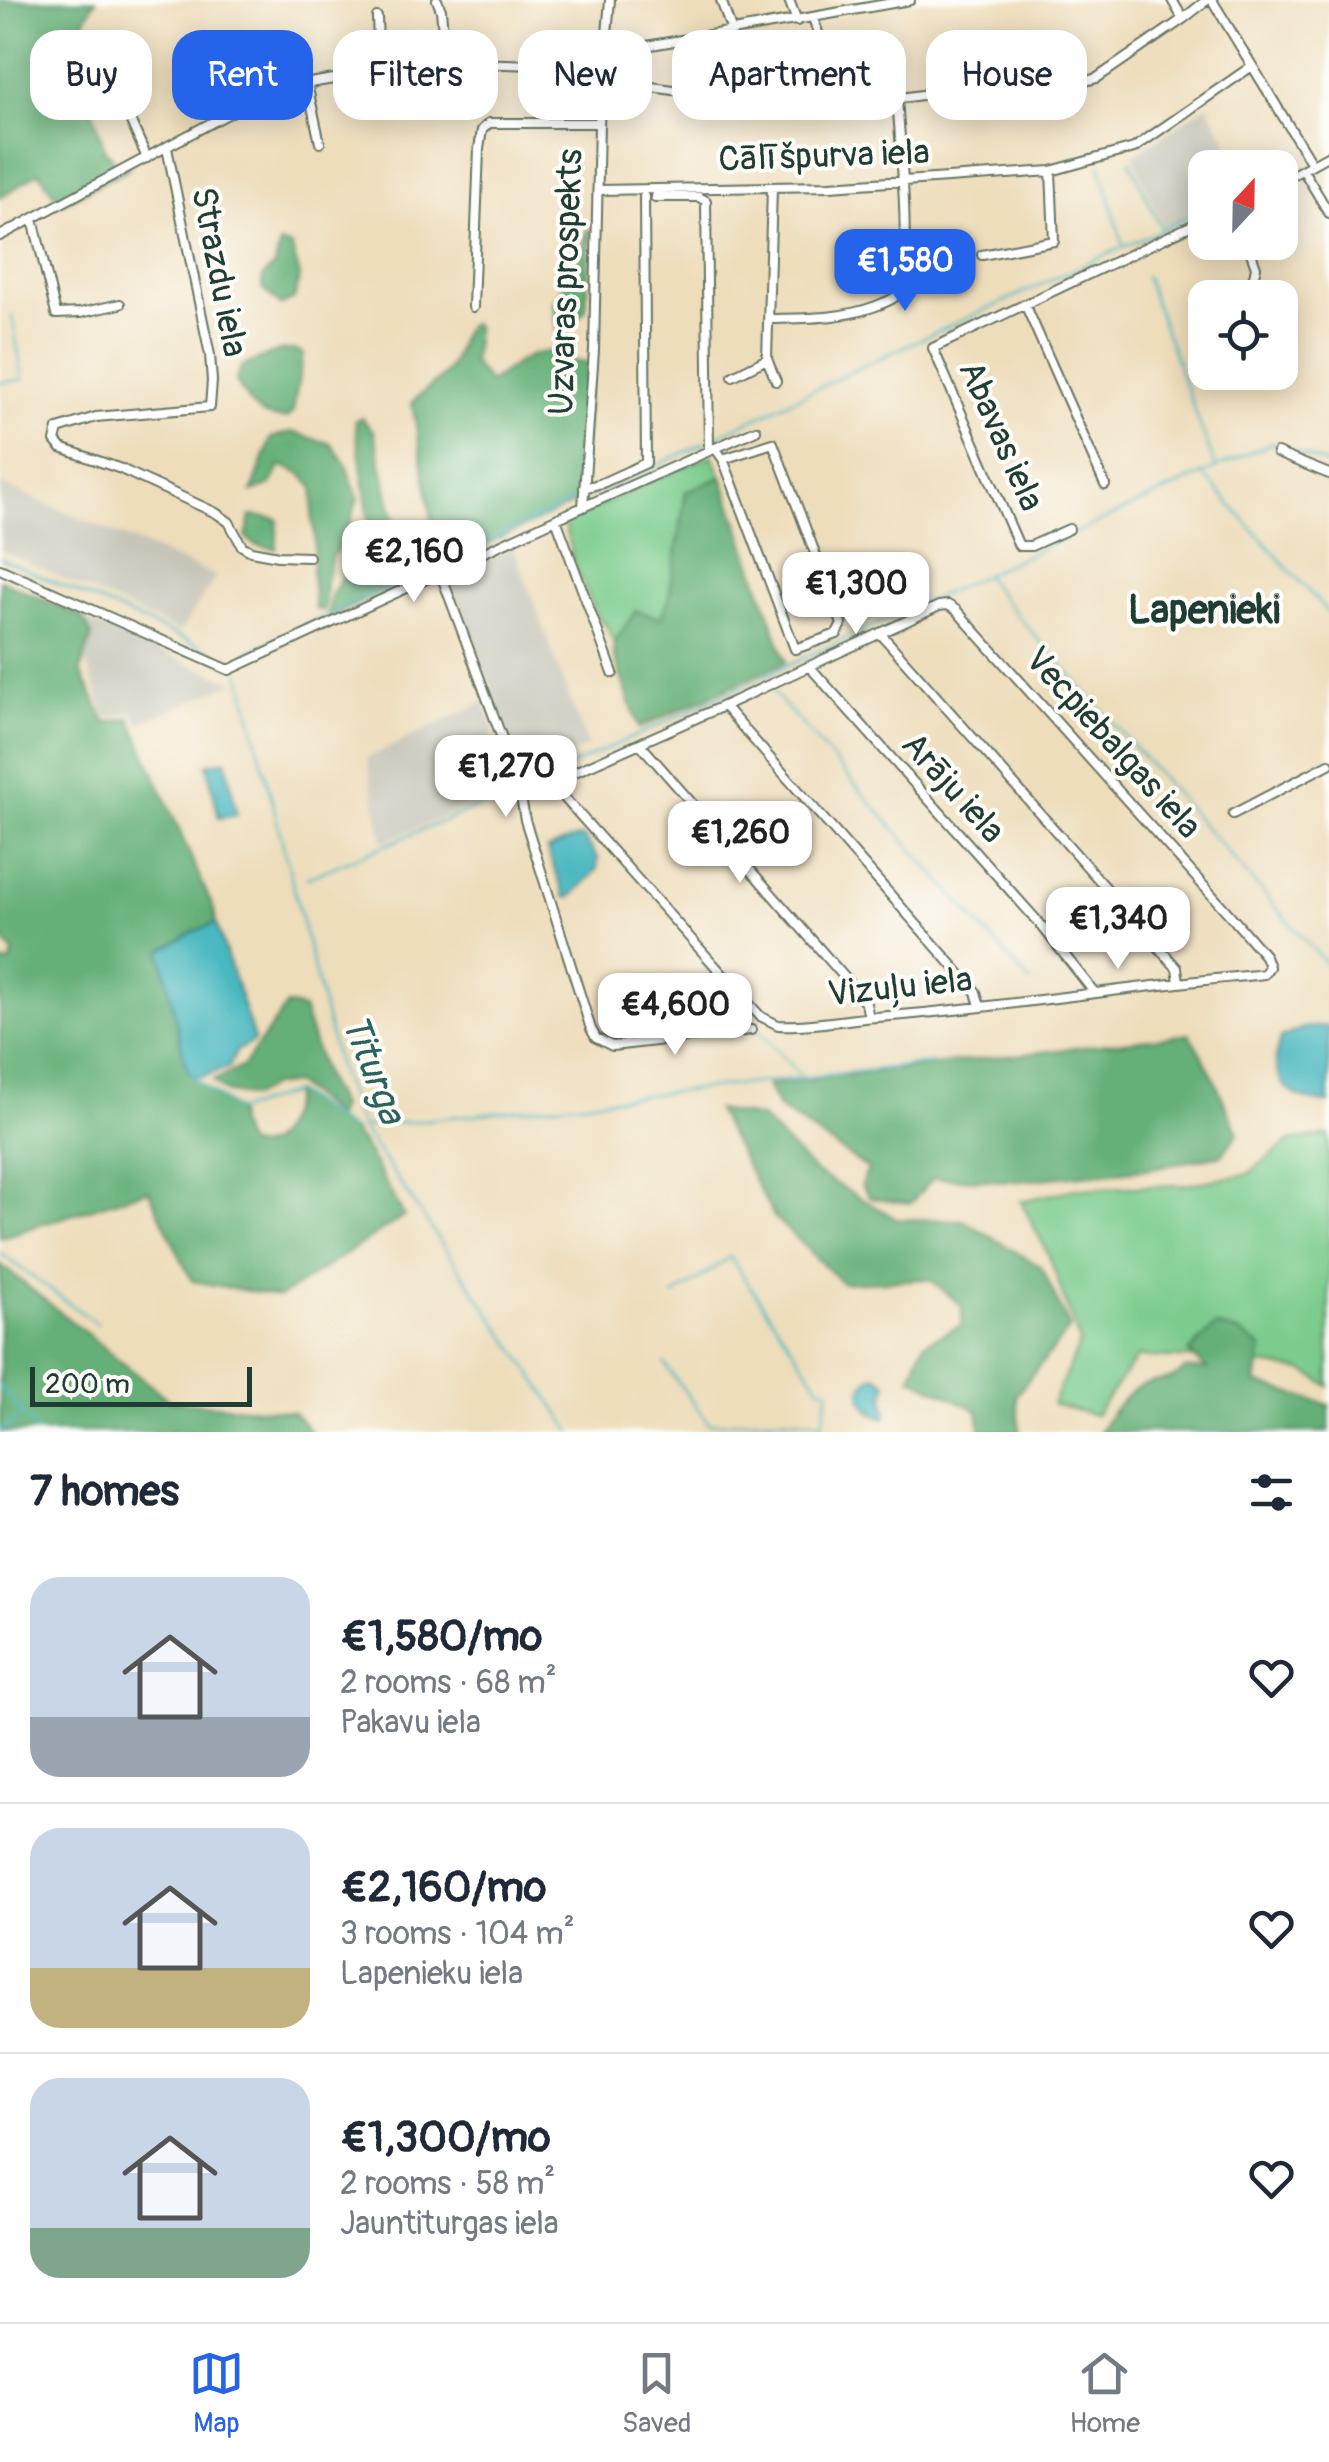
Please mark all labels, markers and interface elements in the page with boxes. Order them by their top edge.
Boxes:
chip: Buy [30,30,152,120]
chip: Rent [172,30,313,120]
chip: Filters [333,30,498,120]
chip: New [518,30,652,120]
chip: Apartment [672,30,906,120]
chip: House [926,30,1087,120]
street label: Cālīšpurva iela [718,130,930,182]
street label: Uzvaras prospekts [539,148,593,416]
north arrow [1188,150,1298,260]
map controls [1188,150,1298,390]
street label: Strazdu iela [181,183,257,361]
pin: €1,580 [824,229,986,314]
text: €1,580 [856,241,954,281]
button: locate [1188,280,1298,390]
street label: Abavas iela [948,354,1054,518]
pin: €2,160 [333,520,495,605]
text: €2,160 [364,532,464,572]
pin: €1,300 [775,552,937,637]
text: €1,300 [804,564,908,604]
district label: Lapenieki [1128,586,1280,635]
street label: Vecpiebalgas iela [1015,638,1211,848]
street label: Arāju iela [892,724,1014,852]
pin: €1,270 [425,735,587,820]
text: €1,270 [457,747,555,787]
pin: €1,260 [659,801,821,886]
text: €1,260 [690,813,790,853]
pin: €1,340 [1037,887,1199,972]
text: €1,340 [1068,899,1168,939]
street label: Vizuļu iela [826,958,974,1016]
pin: €4,600 [594,973,756,1058]
text: €4,600 [620,985,730,1025]
water label: Titurga [330,1008,416,1132]
scale bar [30,1362,252,1406]
text: 200 m [45,1367,130,1402]
icon: filters [1244,1465,1299,1520]
text: 7 homes [30,1466,179,1518]
text: €1,580/mo [340,1611,542,1663]
icon: home [110,1617,230,1737]
icon: heart [1244,1650,1299,1705]
text: 2 rooms · 68 m² [340,1663,557,1703]
text: Pakavu iela [340,1703,481,1743]
text: €2,160/mo [340,1862,546,1914]
icon: home [110,1868,230,1988]
icon: heart [1244,1901,1299,1956]
text: 3 rooms · 104 m² [340,1914,575,1954]
text: Lapenieku iela [340,1954,523,1994]
text: €1,300/mo [340,2112,551,2164]
icon: home [110,2118,230,2238]
icon: heart [1244,2151,1299,2206]
text: 2 rooms · 58 m² [340,2164,555,2204]
text: Jauntiturgas iela [340,2204,559,2244]
tab: Map [189,2346,244,2441]
tab: Saved [622,2346,691,2441]
tab: Home [1069,2346,1140,2441]

